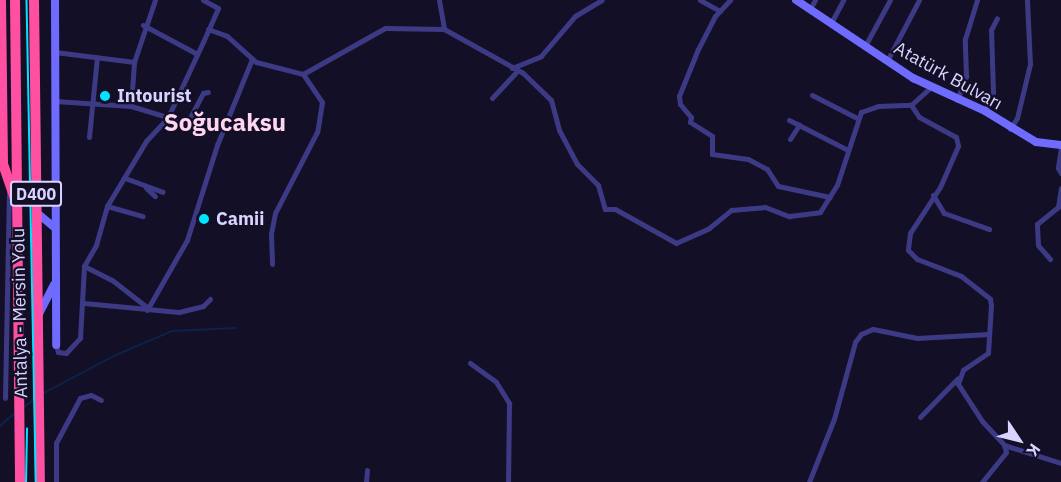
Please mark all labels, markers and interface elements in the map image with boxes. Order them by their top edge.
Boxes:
street label: Atatürk Bulvarı [890,37,1006,115]
place label: Intourist [117,85,191,107]
marker: Intourist [98,89,112,103]
district label: Soğucaksu [164,109,286,137]
road number: D400 [9,181,63,207]
place label: Camii [216,208,264,230]
marker: Camii [197,212,211,226]
street label: Antalya - Mersin Yolu [8,228,32,398]
north arrow [989,410,1049,470]
text: K [1022,440,1045,461]

